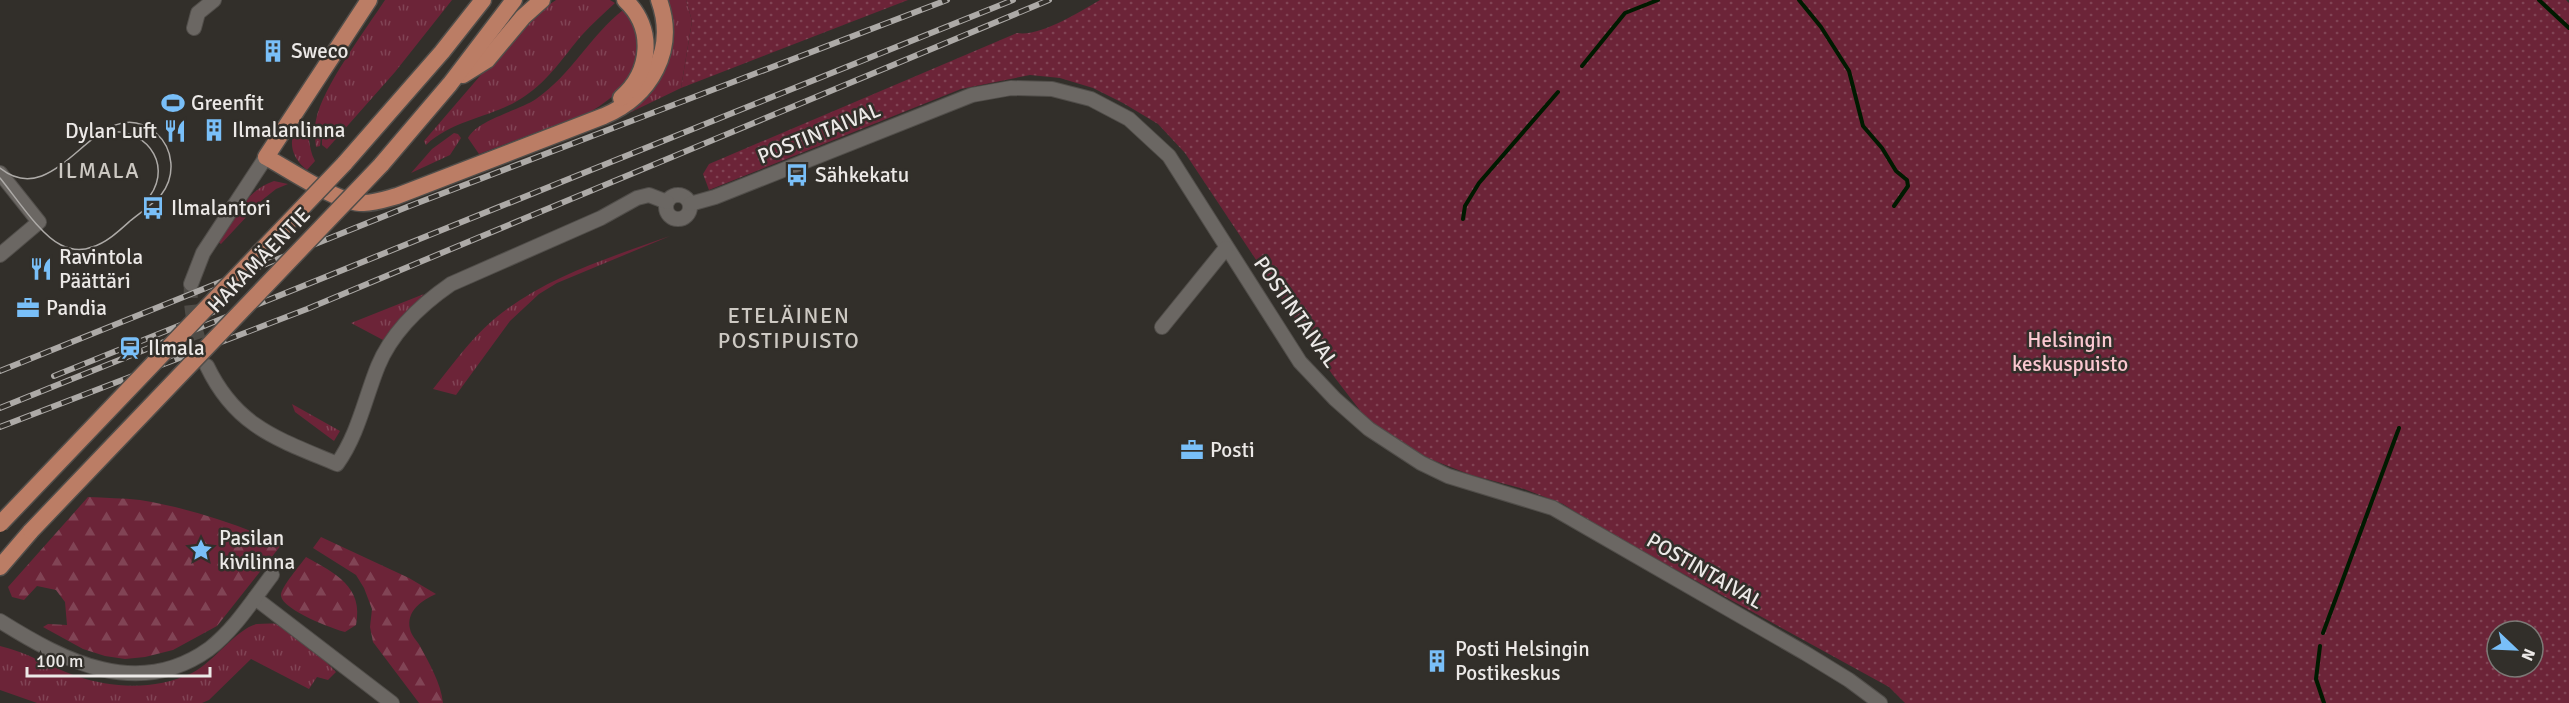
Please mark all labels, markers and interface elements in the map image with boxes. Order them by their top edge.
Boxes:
building icon: Sweco [260,38,286,64]
place label: Sweco [291,38,348,64]
sports icon: Greenfit [160,90,186,116]
place label: Greenfit [191,90,264,116]
street label: POSTINTAIVAL [754,96,884,169]
building icon: Ilmalanlinna [201,117,227,143]
place label: Ilmalanlinna [232,117,345,143]
place label: Dylan Luft [65,118,157,144]
restaurant icon: Dylan Luft [162,118,188,144]
district label: ILMALA [58,157,140,184]
bus stop icon: Sähkekatu [784,162,810,188]
place label: Sähkekatu [815,162,909,188]
bus stop icon: Ilmalantori [140,195,166,221]
place label: Ilmalantori [171,195,271,221]
street label: HAKAMÄENTIE [202,202,316,318]
place label: Ravintola Päättäri [59,244,143,294]
street label: POSTINTAIVAL [1248,251,1344,373]
restaurant icon: Ravintola Päättäri [28,256,54,282]
office icon: Pandia [15,295,41,321]
place label: Pandia [46,295,107,321]
district label: ETELÄINEN POSTIPUISTO [718,302,860,354]
park label: Helsingin keskuspuisto [2012,327,2128,377]
station icon: Ilmala [117,335,143,361]
place label: Ilmala [148,335,205,361]
office icon: Posti [1179,437,1205,463]
place label: Posti [1210,437,1255,463]
place label: Pasilan kivilinna [219,525,295,575]
street label: POSTINTAIVAL [1642,527,1768,615]
place icon: Pasilan kivilinna [188,537,214,563]
north arrow [2485,619,2545,679]
place label: Posti Helsingin Postikeskus [1455,636,1590,686]
scale bar [27,640,210,678]
text: N [2517,645,2539,664]
building icon: Posti Helsingin Postikeskus [1424,648,1450,674]
text: 100 m [36,650,83,672]

